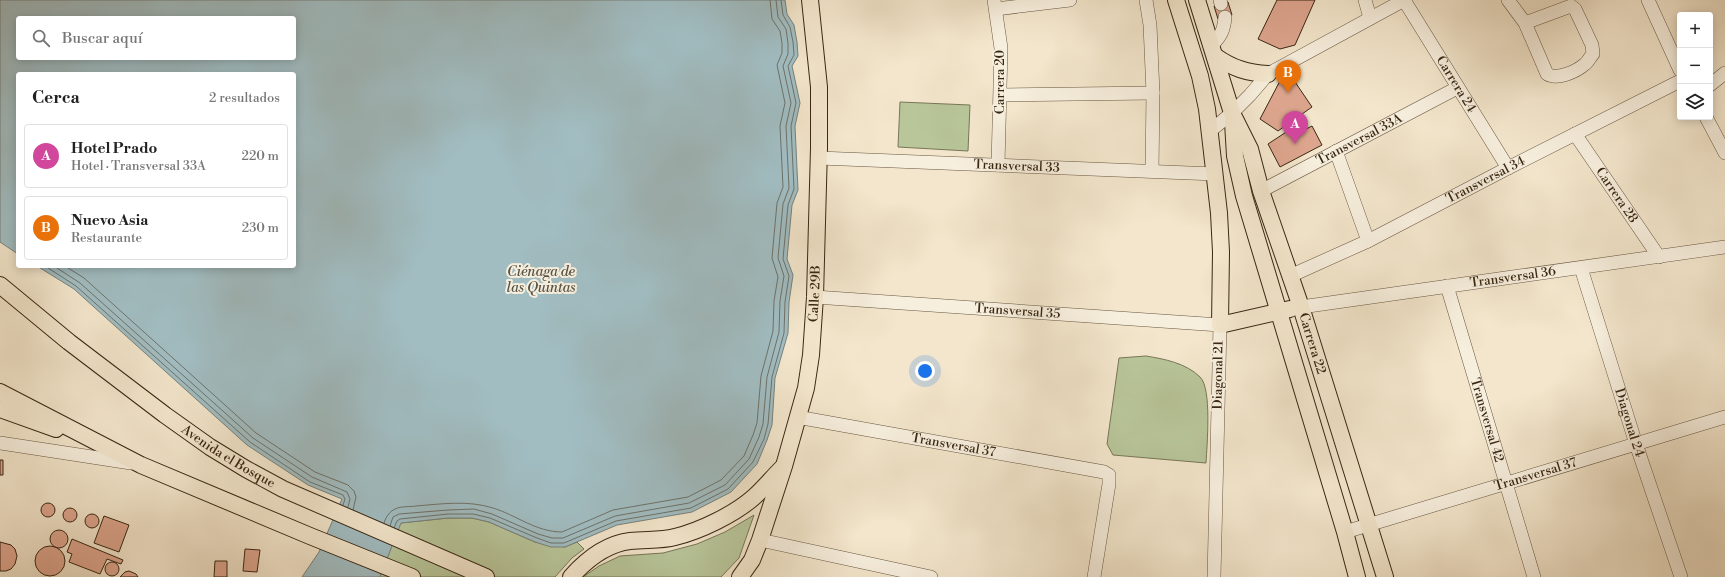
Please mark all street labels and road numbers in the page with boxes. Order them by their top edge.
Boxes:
street label: Carrera 20 [992,49,1008,114]
street label: Carrera 24 [1433,53,1480,116]
street label: Transversal 33A [1313,110,1406,169]
street label: Transversal 34 [1443,153,1528,207]
street label: Transversal 33 [973,156,1060,176]
street label: Carrera 28 [1592,164,1641,226]
street label: Transversal 36 [1469,263,1557,291]
street label: Calle 29B [805,265,824,323]
street label: Transversal 35 [974,300,1061,322]
street label: Carrera 22 [1295,311,1329,376]
street label: Diagonal 21 [1209,340,1227,410]
street label: Transversal 42 [1467,376,1507,464]
street label: Diagonal 24 [1611,386,1648,459]
street label: Avenida el Bosque [178,421,278,491]
street label: Transversal 37 [910,430,997,461]
street label: Transversal 37 [1492,454,1579,494]

